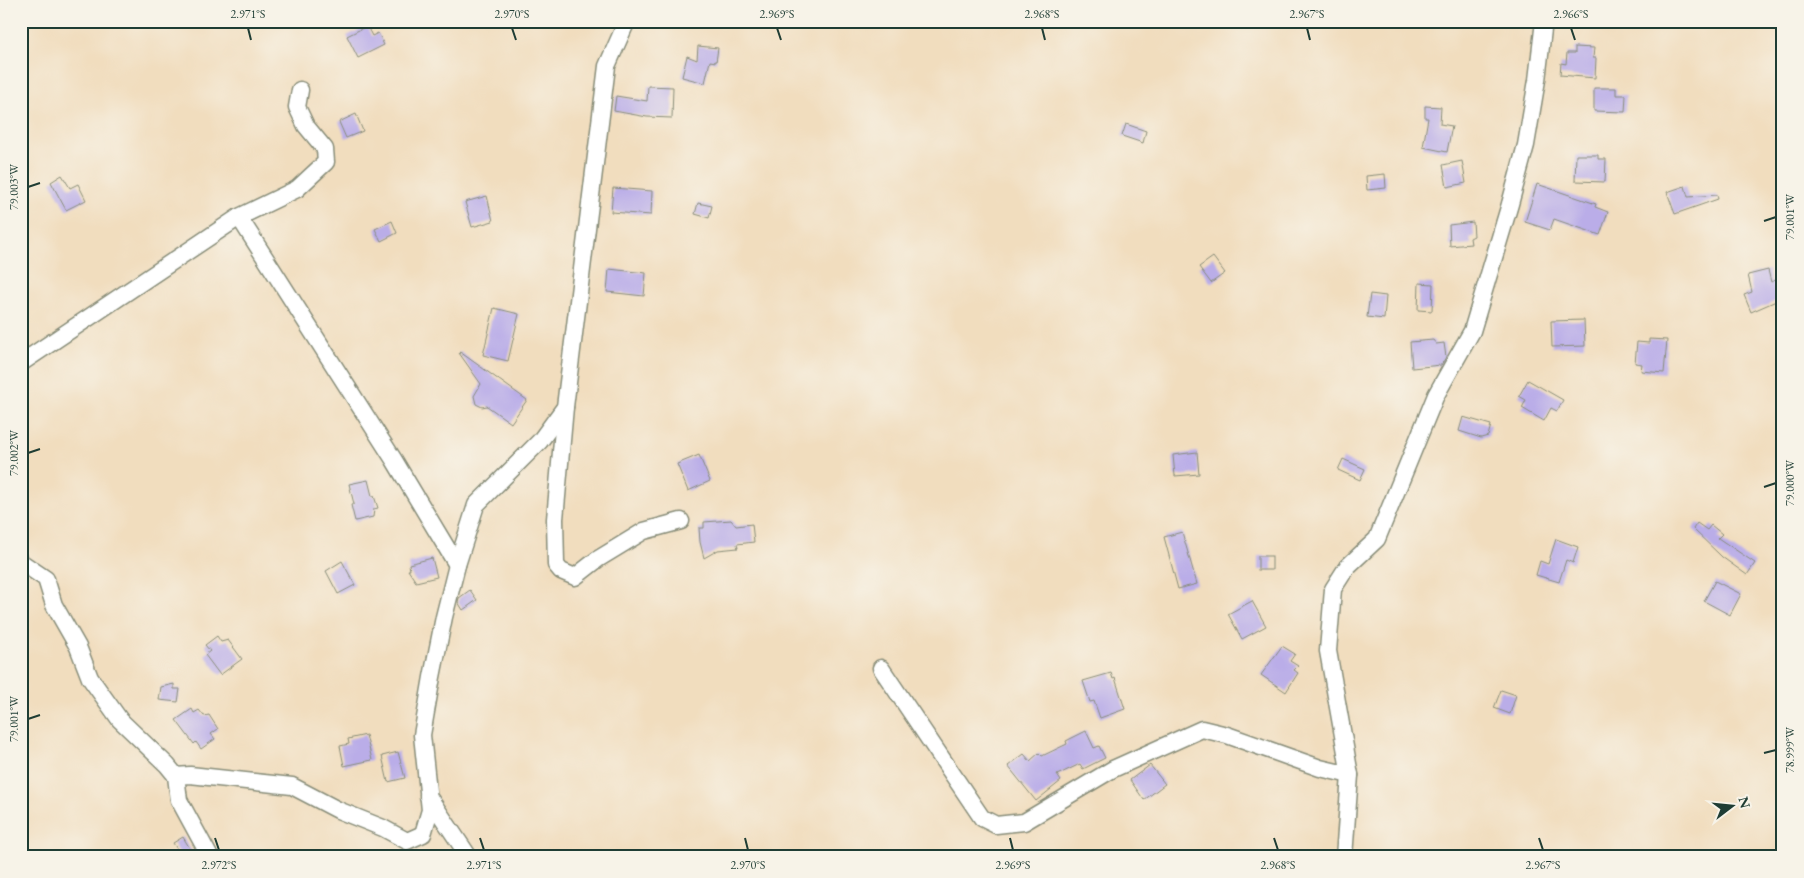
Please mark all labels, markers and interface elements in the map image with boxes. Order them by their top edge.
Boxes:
text: 2.971°S [231,6,266,22]
text: 2.970°S [495,6,530,22]
text: 2.969°S [760,6,795,22]
text: 2.968°S [1025,6,1060,22]
text: 2.967°S [1290,6,1325,22]
text: 2.966°S [1554,6,1589,22]
text: 79.003°W [6,163,22,210]
text: 79.001°W [1782,193,1798,240]
text: 79.002°W [6,429,22,476]
text: 79.000°W [1782,459,1798,506]
text: 79.001°W [6,695,22,742]
text: 78.999°W [1782,726,1798,773]
north arrow [1706,780,1756,830]
text: N [1734,794,1755,811]
text: 2.972°S [202,857,237,873]
text: 2.971°S [467,857,502,873]
text: 2.970°S [731,857,766,873]
text: 2.969°S [996,857,1031,873]
text: 2.968°S [1261,857,1296,873]
text: 2.967°S [1526,857,1561,873]

